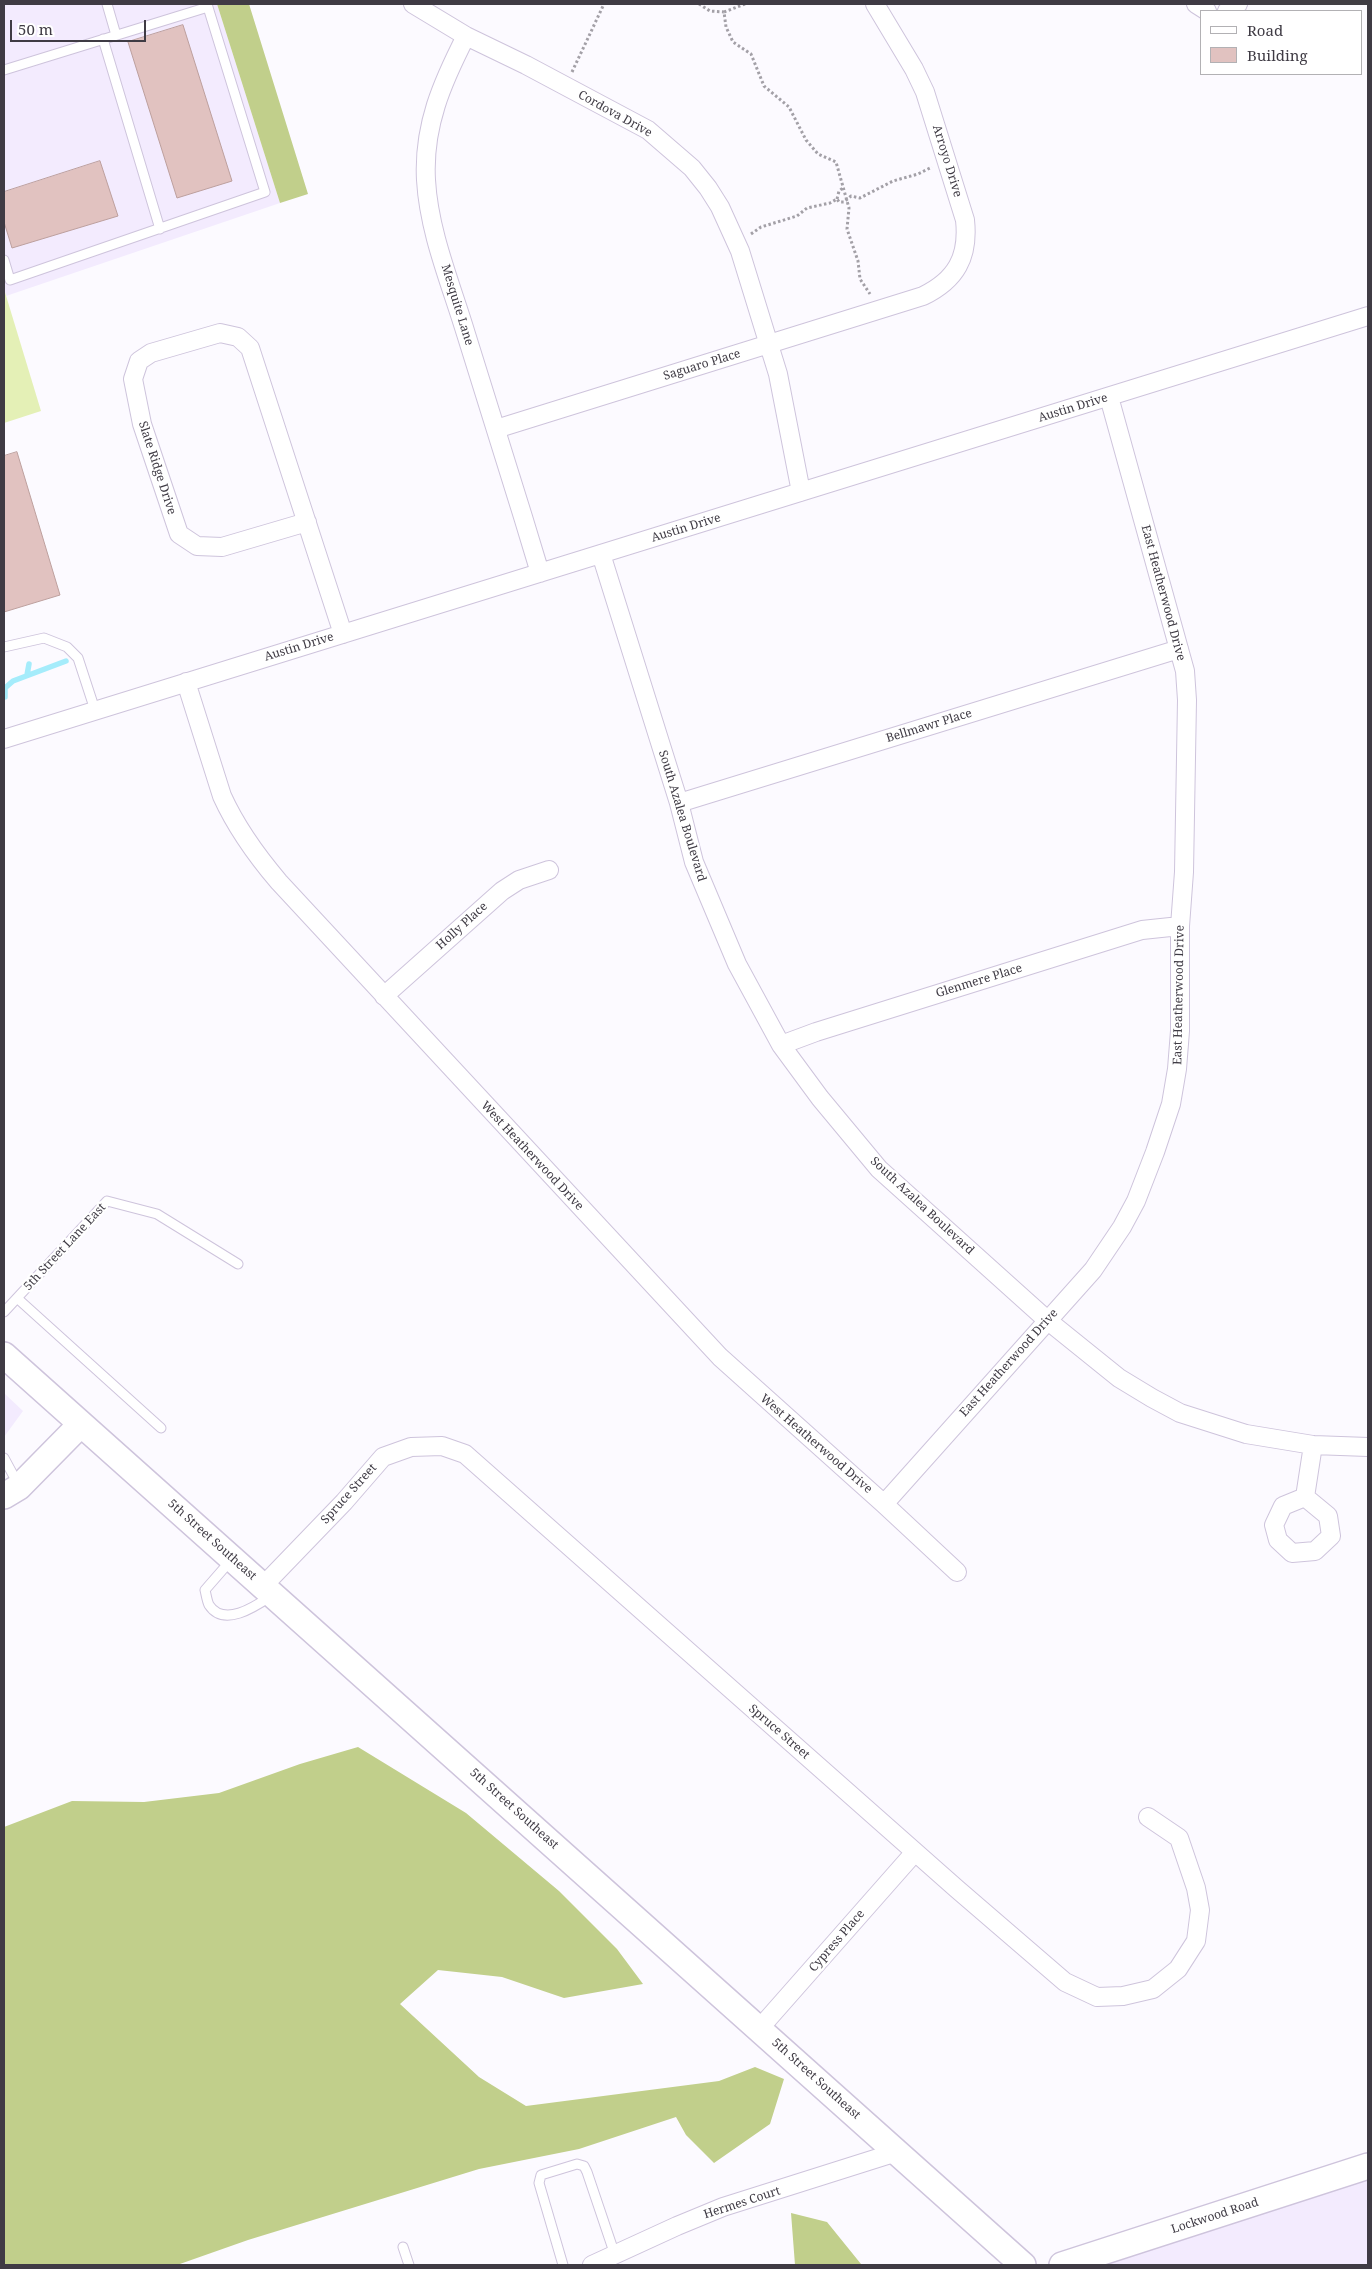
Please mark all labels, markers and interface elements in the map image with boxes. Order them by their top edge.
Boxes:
scale bar [12,10,149,42]
legend [1200,10,1362,75]
text: 50 m [18,19,53,39]
text: Road [1247,20,1283,40]
text: Building [1247,45,1308,65]
street label: Cordova Drive [575,88,655,140]
street label: Arroyo Drive [929,123,965,199]
street label: Mesquite Lane [438,263,476,347]
street label: Saguaro Place [662,346,742,384]
street label: Austin Drive [1037,391,1109,425]
street label: Slate Ridge Drive [135,419,179,517]
street label: Austin Drive [650,511,722,545]
street label: East Heatherwood Drive [1138,524,1188,662]
street label: Austin Drive [263,630,335,664]
street label: Bellmawr Place [884,706,974,746]
street label: South Azalea Boulevard [655,749,709,883]
street label: Holly Place [433,899,491,953]
street label: East Heatherwood Drive [1171,925,1187,1065]
street label: Glenmere Place [934,961,1024,1001]
street label: West Heatherwood Drive [478,1098,586,1214]
street label: South Azalea Boulevard [867,1154,977,1258]
street label: 5th Street Lane East [21,1201,109,1293]
street label: East Heatherwood Drive [957,1306,1061,1420]
street label: West Heatherwood Drive [757,1391,875,1497]
street label: Spruce Street [318,1461,380,1527]
street label: 5th Street Southeast [165,1497,259,1583]
street label: Spruce Street [746,1702,812,1762]
street label: 5th Street Southeast [467,1766,561,1852]
street label: Cypress Place [806,1907,868,1975]
street label: 5th Street Southeast [769,2036,863,2122]
street label: Hermes Court [702,2184,782,2222]
street label: Lockwood Road [1170,2195,1260,2237]

